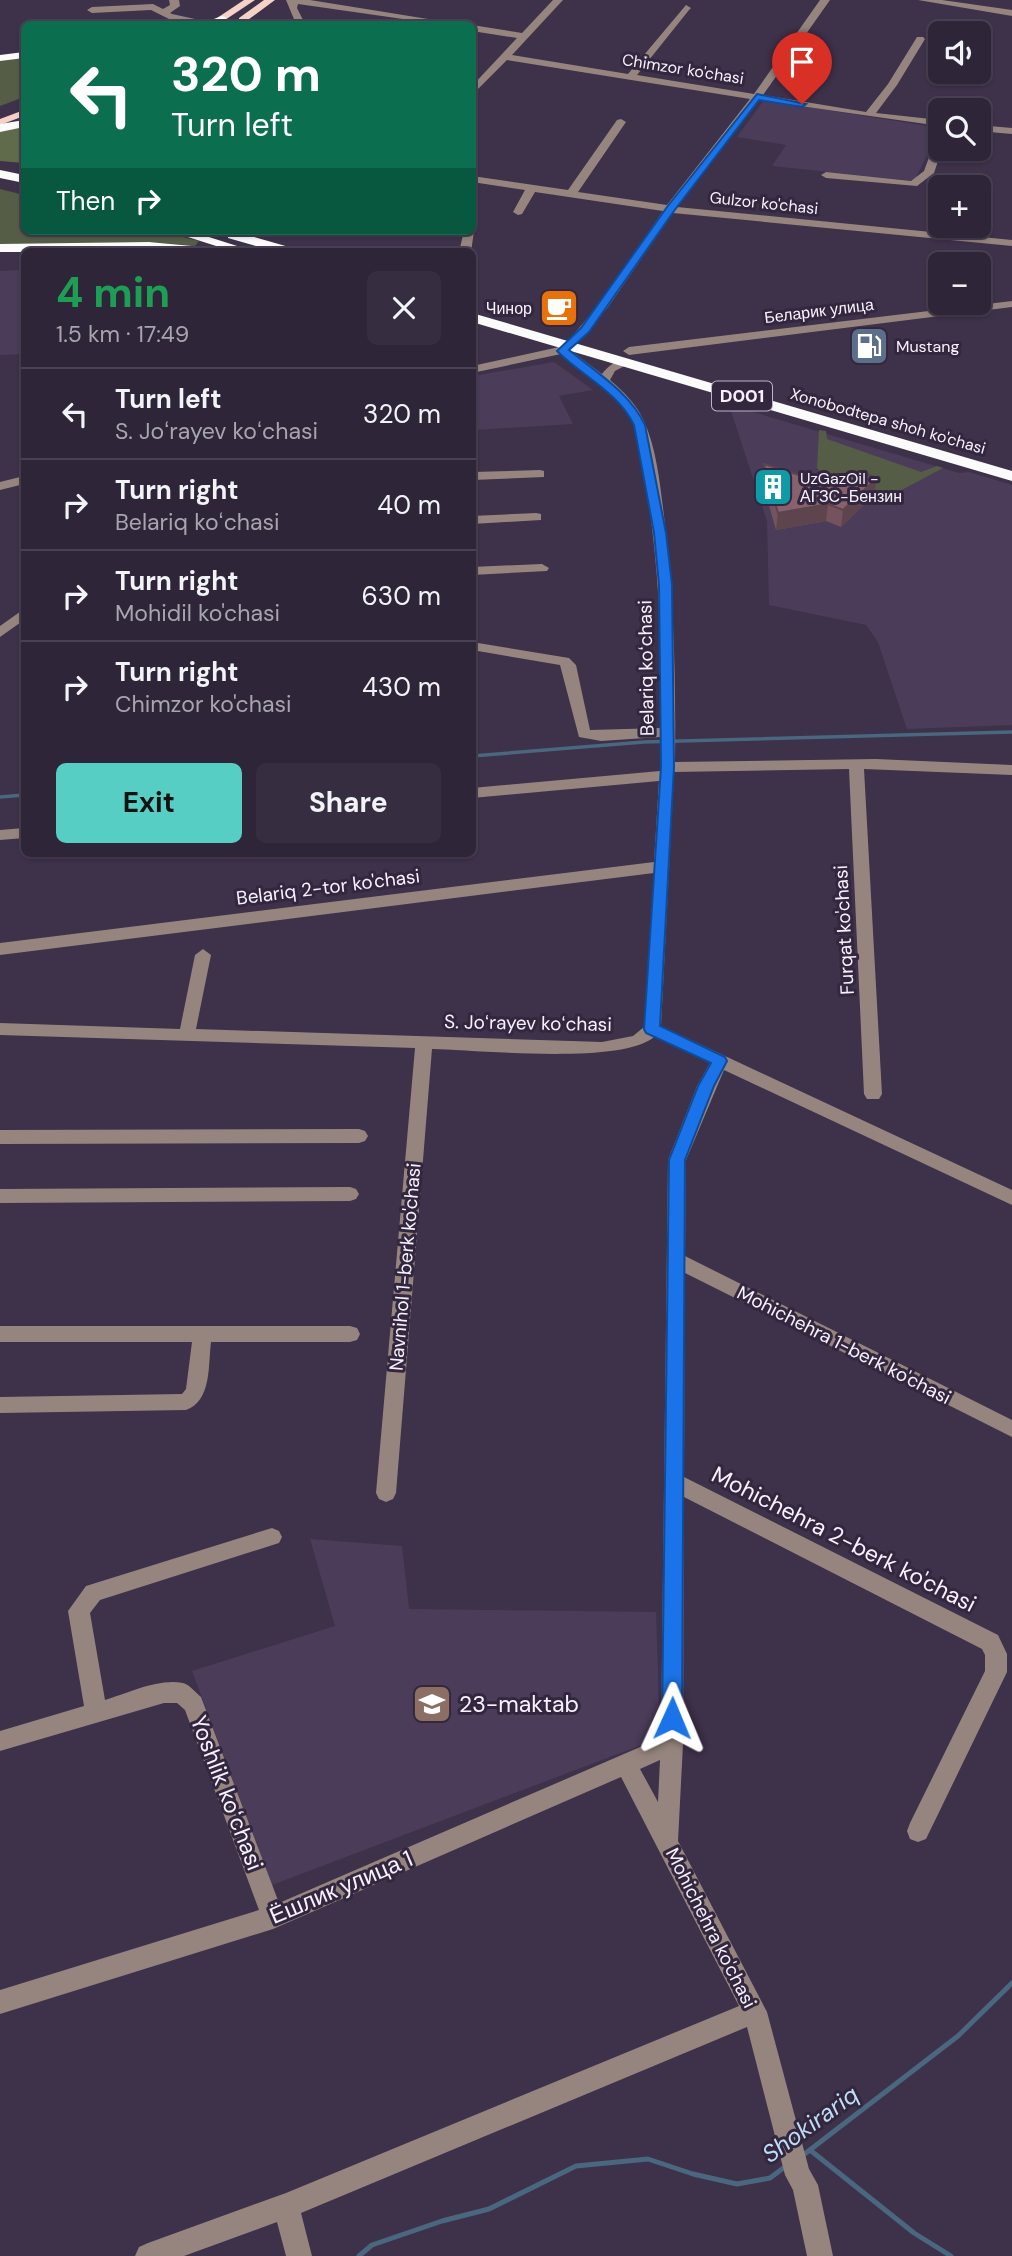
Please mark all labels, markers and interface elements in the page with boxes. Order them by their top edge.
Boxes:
map controls [928,21,991,315]
button: sound [928,21,991,84]
pin [772,32,832,104]
text: 320 m [171,42,321,106]
icon: arrive [783,43,821,81]
icon: left [56,49,147,140]
street label: Chimzor ko'chasi [621,49,745,89]
button: search [928,98,991,161]
text: Turn left [171,104,293,146]
button: + [928,175,991,238]
icon: right [129,182,167,220]
text: Then [56,184,115,218]
street label: Gulzor ko'chasi [709,187,819,219]
button: − [928,252,991,315]
text: 4 min [56,265,170,320]
button: close [367,271,441,345]
cafe icon: Чинор [538,287,580,329]
street label: Беларик улица [763,294,875,328]
place label: Чинор [486,298,532,319]
text: 1.5 km · 17:49 [56,319,189,349]
fuel station icon: Mustang [848,325,890,367]
place label: Mustang [896,336,959,357]
text: Turn left [115,382,222,416]
road number: D001 [712,382,772,410]
street label: Xonobodtepa shoh ko'chasi [788,383,988,459]
icon: left [56,395,94,433]
text: 320 m [363,397,441,431]
text: S. Joʻrayev koʻchasi [115,416,318,446]
building icon: UzGazOil - АГЗС-Бензин [752,466,794,508]
place label: UzGazOil - АГЗС-Бензин [800,468,902,507]
text: Turn right [115,473,239,507]
icon: right [56,486,94,524]
text: 40 m [377,488,441,522]
text: Belariq koʻchasi [115,507,280,537]
text: Turn right [115,564,239,598]
icon: right [56,577,94,615]
text: 630 m [361,579,441,613]
text: Mohidil ko'chasi [115,598,280,628]
street label: Belariq koʻchasi [632,600,660,736]
text: Turn right [115,655,239,689]
icon: right [56,668,94,706]
text: 430 m [362,670,441,704]
text: Chimzor ko'chasi [115,689,292,719]
button: Exit [56,763,242,843]
button: Share [256,763,441,843]
street label: Belariq 2-tor ko'chasi [235,863,421,911]
street label: Furqat ko'chasi [828,864,860,996]
street label: S. Joʻrayev koʻchasi [444,1009,612,1037]
street label: Navnihol 1-berk ko'chasi [383,1162,427,1372]
street label: Mohichehra 1-berk ko'chasi [733,1280,955,1410]
street label: Mohichehra 2-berk ko'chasi [707,1459,981,1619]
position arrow [635,1681,709,1755]
school or university icon: 23-maktab [411,1683,453,1725]
place label: 23-maktab [459,1689,579,1719]
street label: Yoshlik koʻchasi [184,1711,270,1875]
street label: Ёшлик улица 1 [265,1843,417,1931]
street label: Mohichehra ko'chasi [660,1844,762,2012]
water label: Shokirariq [756,2079,864,2169]

